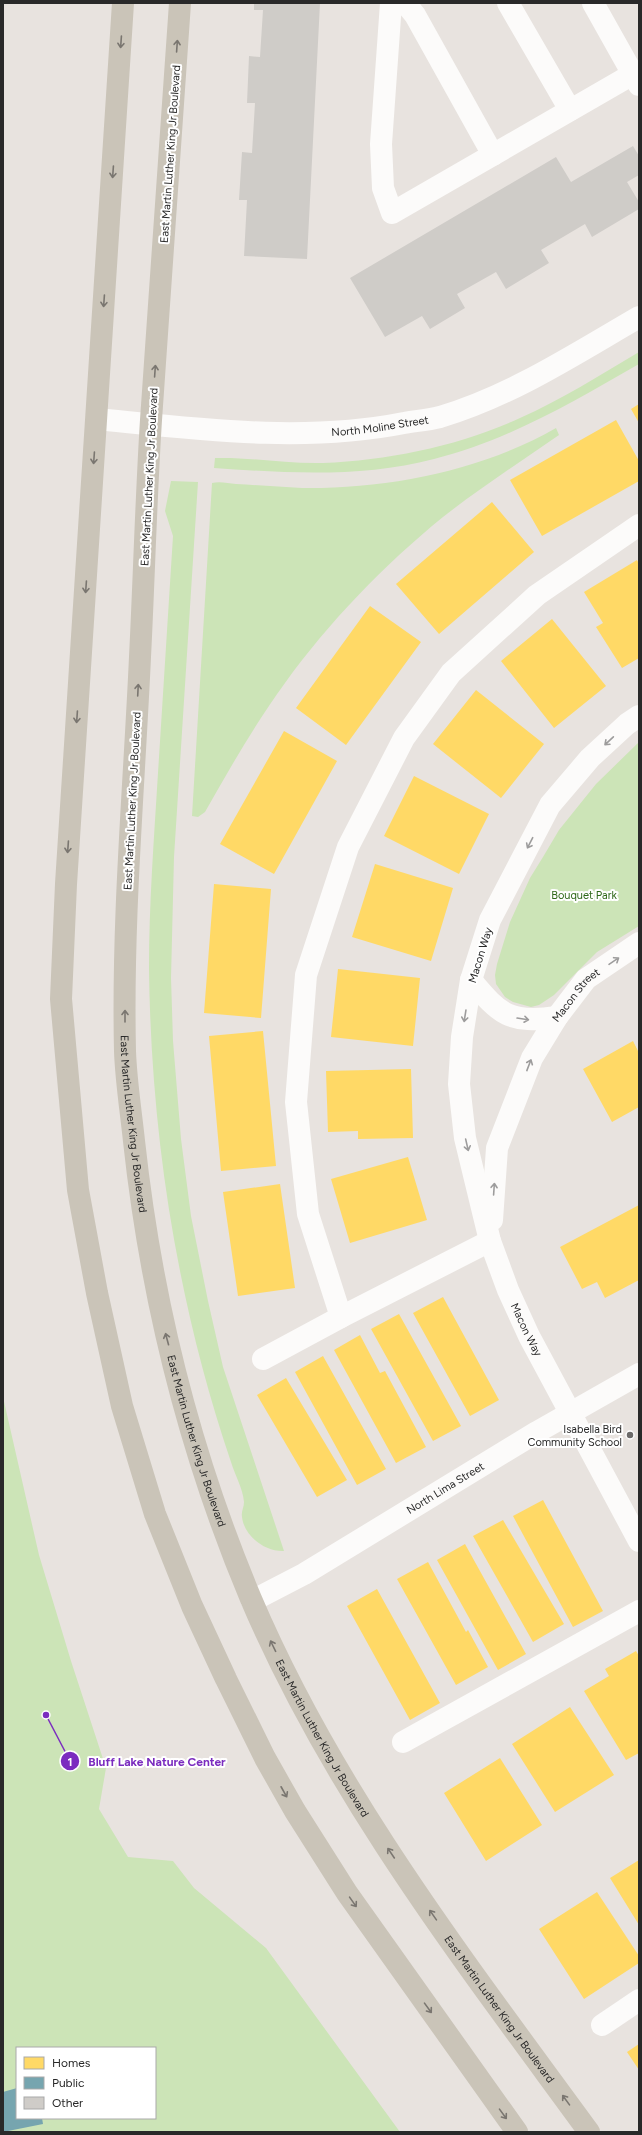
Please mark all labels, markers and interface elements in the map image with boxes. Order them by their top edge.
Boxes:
one-way arrow [117,35,124,48]
one-way arrow [174,40,181,53]
street label: East Martin Luther King Jr Boulevard [158,65,183,244]
one-way arrow [109,165,116,178]
one-way arrow [101,294,108,307]
one-way arrow [151,365,158,378]
street label: East Martin Luther King Jr Boulevard [138,388,161,566]
street label: North Moline Street [331,413,430,439]
one-way arrow [91,451,98,464]
one-way arrow [82,580,89,593]
one-way arrow [135,684,142,697]
one-way arrow [73,710,80,723]
street label: East Martin Luther King Jr Boulevard [121,712,144,890]
one-way arrow [604,736,614,746]
one-way arrow [526,836,533,848]
one-way arrow [65,840,72,853]
park label: Bouquet Park [551,889,617,902]
street label: Macon Way [466,926,495,985]
one-way arrow [608,957,619,965]
street label: Macon Street [550,966,602,1025]
one-way arrow [461,1009,469,1022]
one-way arrow [121,1010,129,1023]
one-way arrow [516,1015,529,1023]
street label: East Martin Luther King Jr Boulevard [118,1035,149,1214]
one-way arrow [526,1059,534,1071]
one-way arrow [463,1138,471,1151]
one-way arrow [490,1183,497,1196]
street label: Macon Way [508,1301,545,1359]
one-way arrow [162,1332,170,1345]
street label: East Martin Luther King Jr Boulevard [164,1354,228,1529]
place label: Isabella Bird Community School [527,1423,622,1449]
marker: Isabella Bird Community School [625,1430,635,1440]
street label: North Lima Street [404,1460,487,1517]
one-way arrow [269,1640,276,1652]
street label: East Martin Luther King Jr Boulevard [273,1657,371,1820]
callout: Bluff Lake Nature Center [60,1749,234,1773]
text: 1 [67,1755,73,1769]
text: Bluff Lake Nature Center [88,1755,226,1769]
one-way arrow [280,1786,288,1798]
one-way arrow [386,1848,395,1859]
one-way arrow [349,1896,357,1907]
one-way arrow [429,1910,437,1921]
street label: East Martin Luther King Jr Boulevard [441,1933,557,2086]
one-way arrow [423,2002,432,2013]
legend [16,2047,156,2119]
text: Homes [52,2056,91,2070]
text: Public [52,2076,85,2090]
one-way arrow [562,2095,570,2106]
text: Other [52,2096,83,2110]
one-way arrow [499,2108,507,2119]

